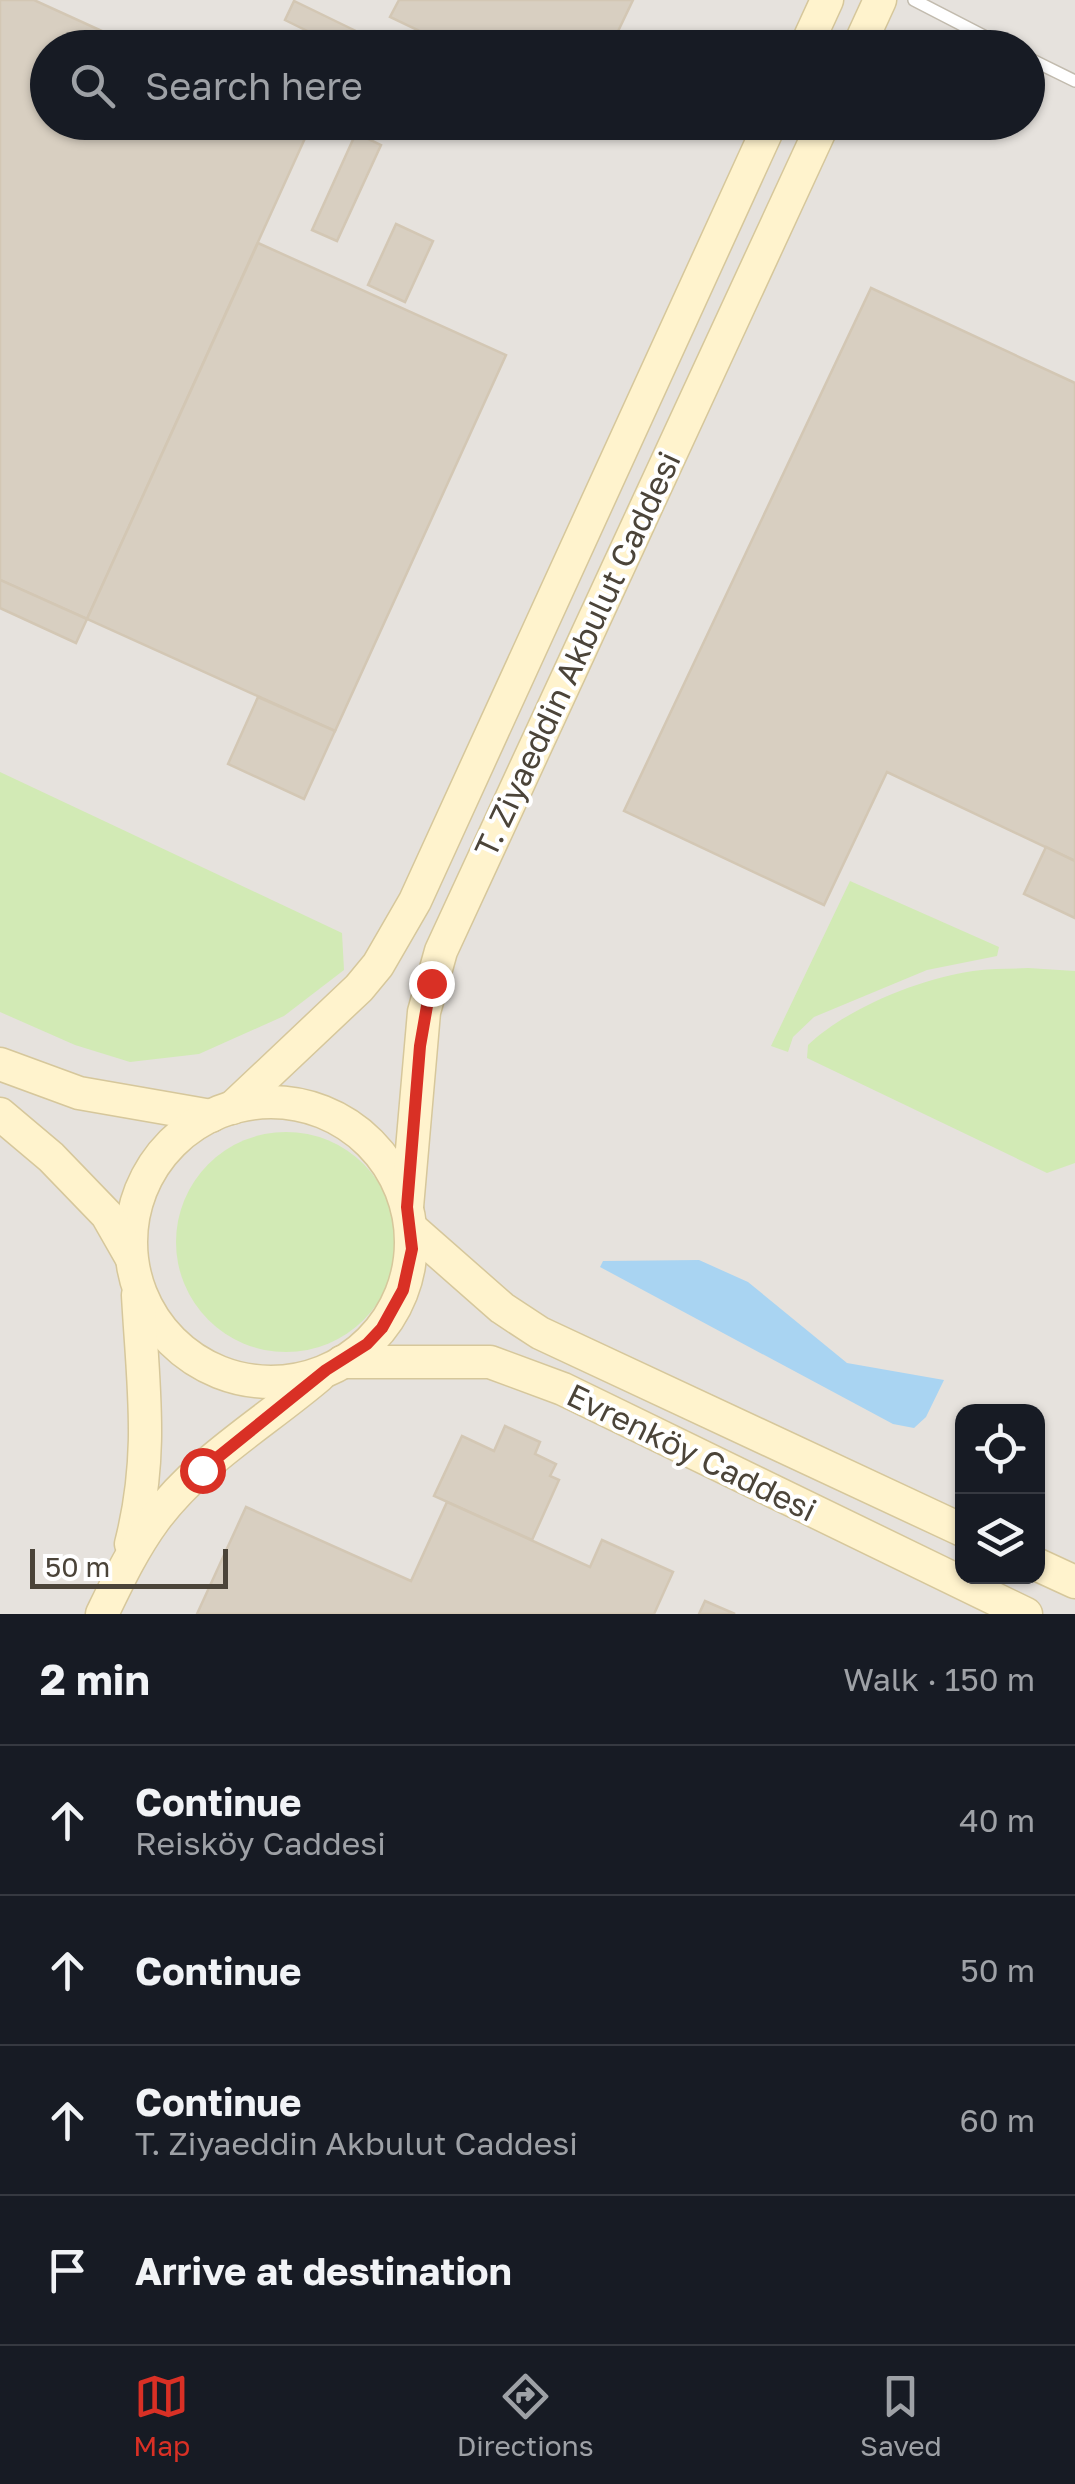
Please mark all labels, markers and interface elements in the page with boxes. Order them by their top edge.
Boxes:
search box [30,30,1045,140]
icon: search [65,58,120,113]
text: Search here [145,63,363,108]
street label: T. Ziyaeddin Akbulut Caddesi [466,445,688,863]
route end [409,961,455,1007]
street label: Evrenköy Caddesi [561,1375,823,1529]
map controls [955,1404,1045,1584]
button: locate [955,1404,1045,1494]
route start [180,1448,226,1494]
button: layers [955,1494,1045,1584]
scale bar [30,1544,228,1588]
text: 50 m [45,1550,110,1583]
text: 2 min [40,1654,150,1704]
text: Walk · 150 m [843,1660,1035,1698]
text: Continue [135,1779,301,1824]
icon: ahead [40,1793,95,1848]
text: 40 m [959,1801,1035,1839]
text: Reisköy Caddesi [135,1824,386,1862]
icon: ahead [40,1943,95,1998]
text: Continue [135,1948,301,1993]
text: 50 m [960,1951,1035,1989]
text: Continue [135,2079,301,2124]
icon: ahead [40,2093,95,2148]
text: 60 m [959,2101,1035,2139]
text: T. Ziyaeddin Akbulut Caddesi [135,2124,578,2162]
icon: arrive [40,2243,95,2298]
text: Arrive at destination [135,2248,512,2293]
tab: Map [133,2369,190,2462]
tab: Directions [457,2369,594,2462]
tab: Saved [860,2369,942,2462]

